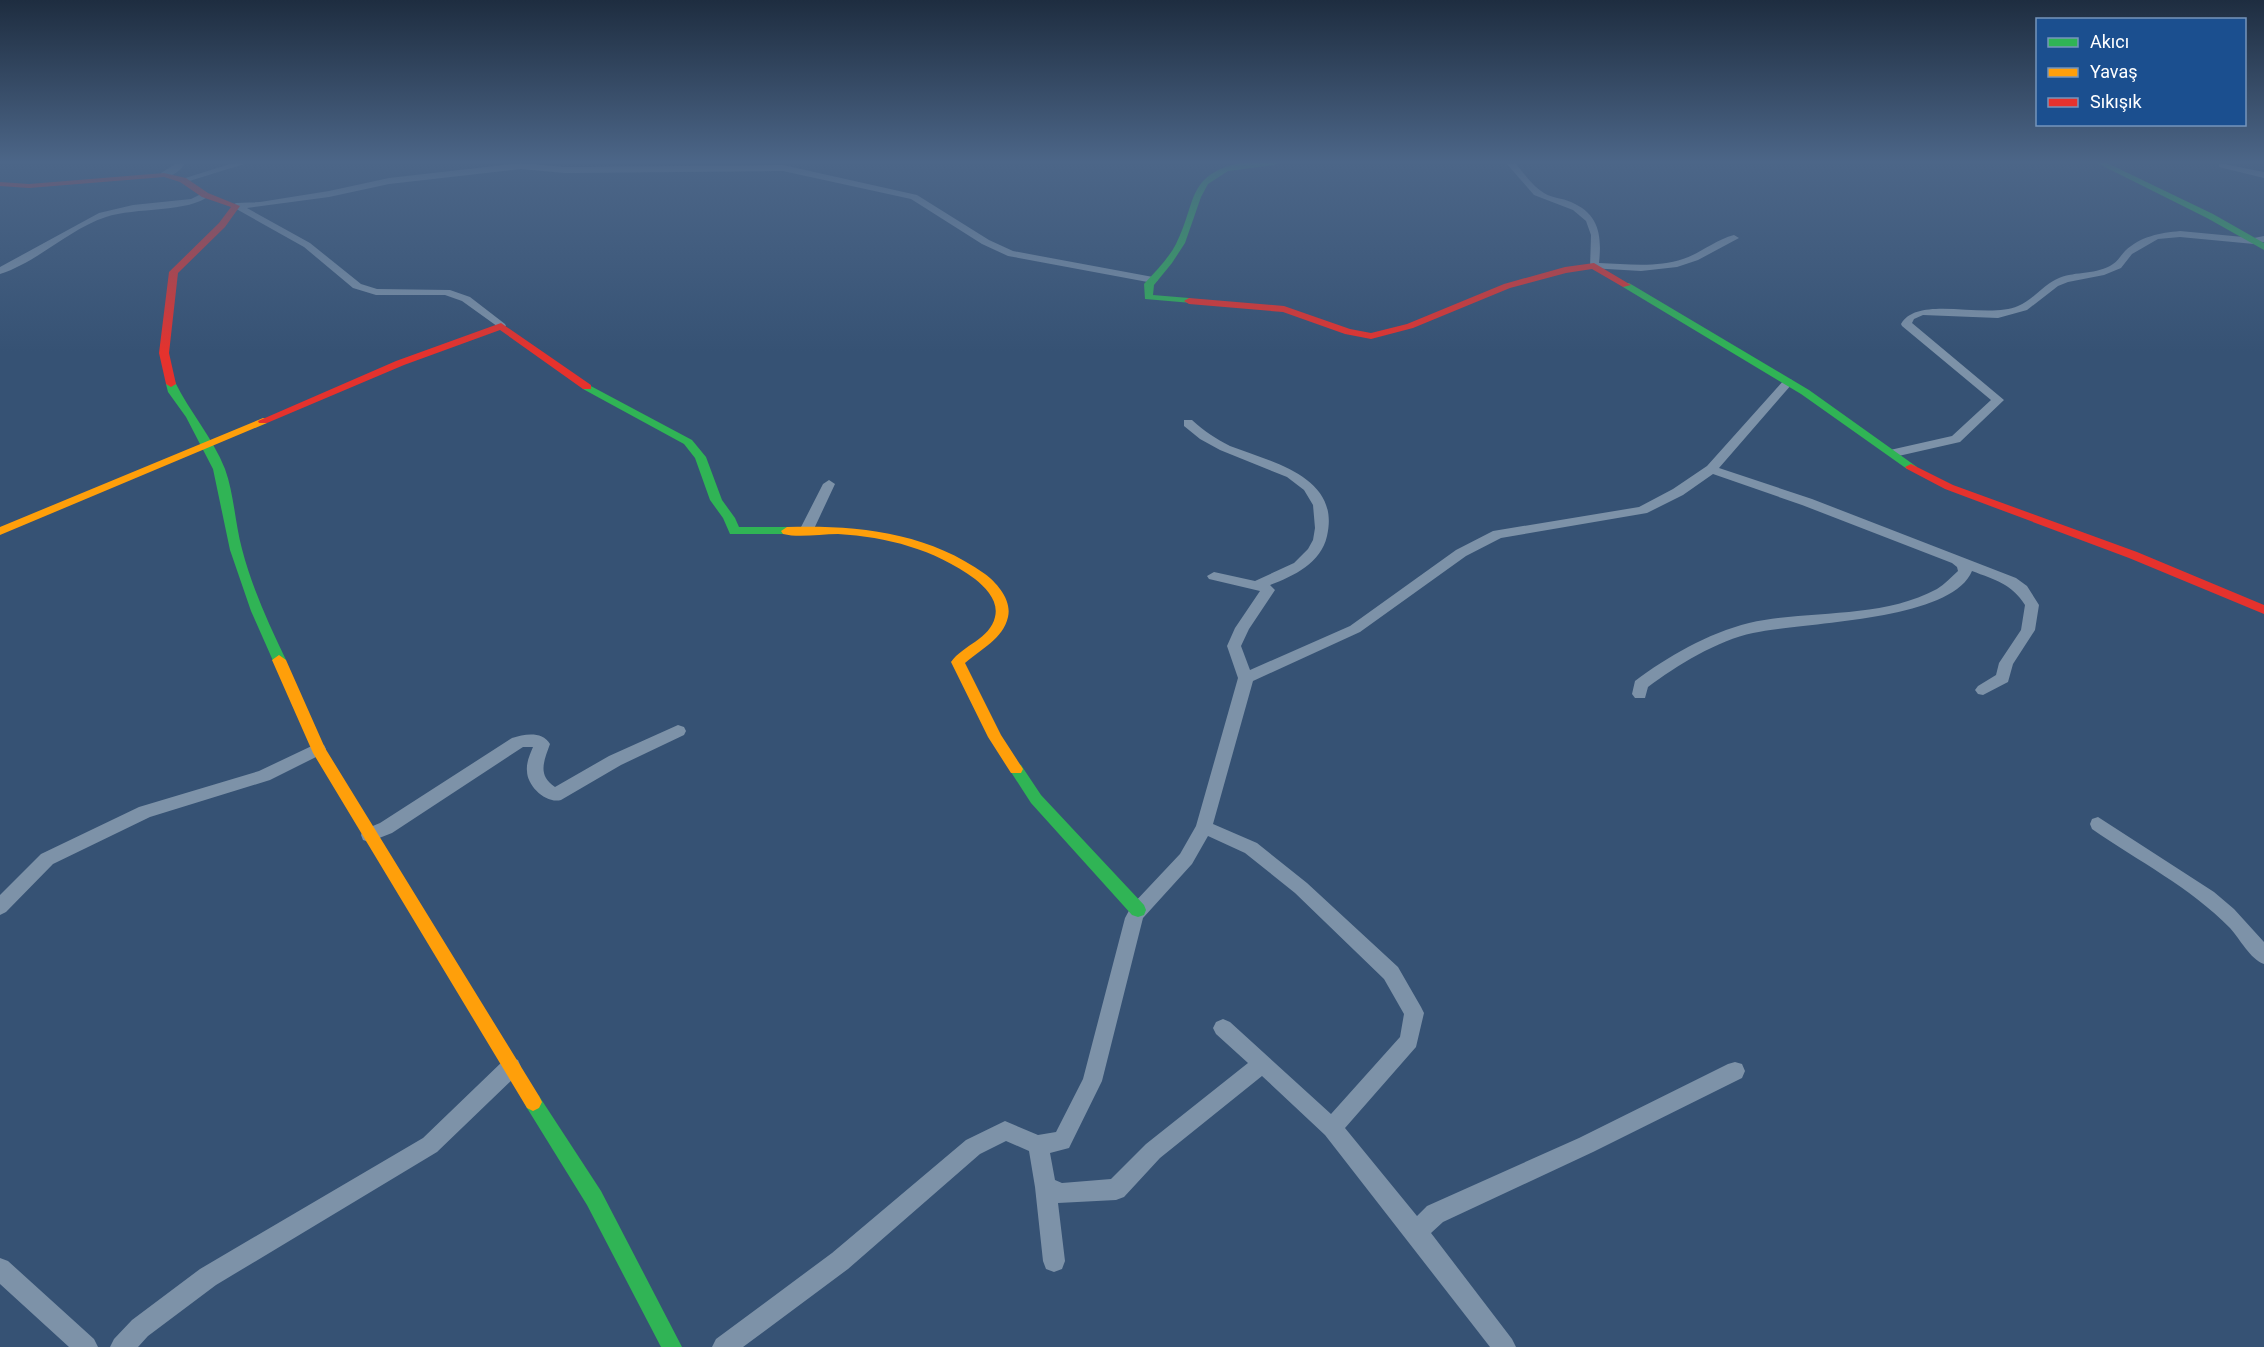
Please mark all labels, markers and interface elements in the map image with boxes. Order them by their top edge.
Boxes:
legend [2036,18,2246,126]
text: Akıcı [2090,31,2129,52]
text: Yavaş [2090,61,2138,82]
text: Sıkışık [2090,91,2142,112]

